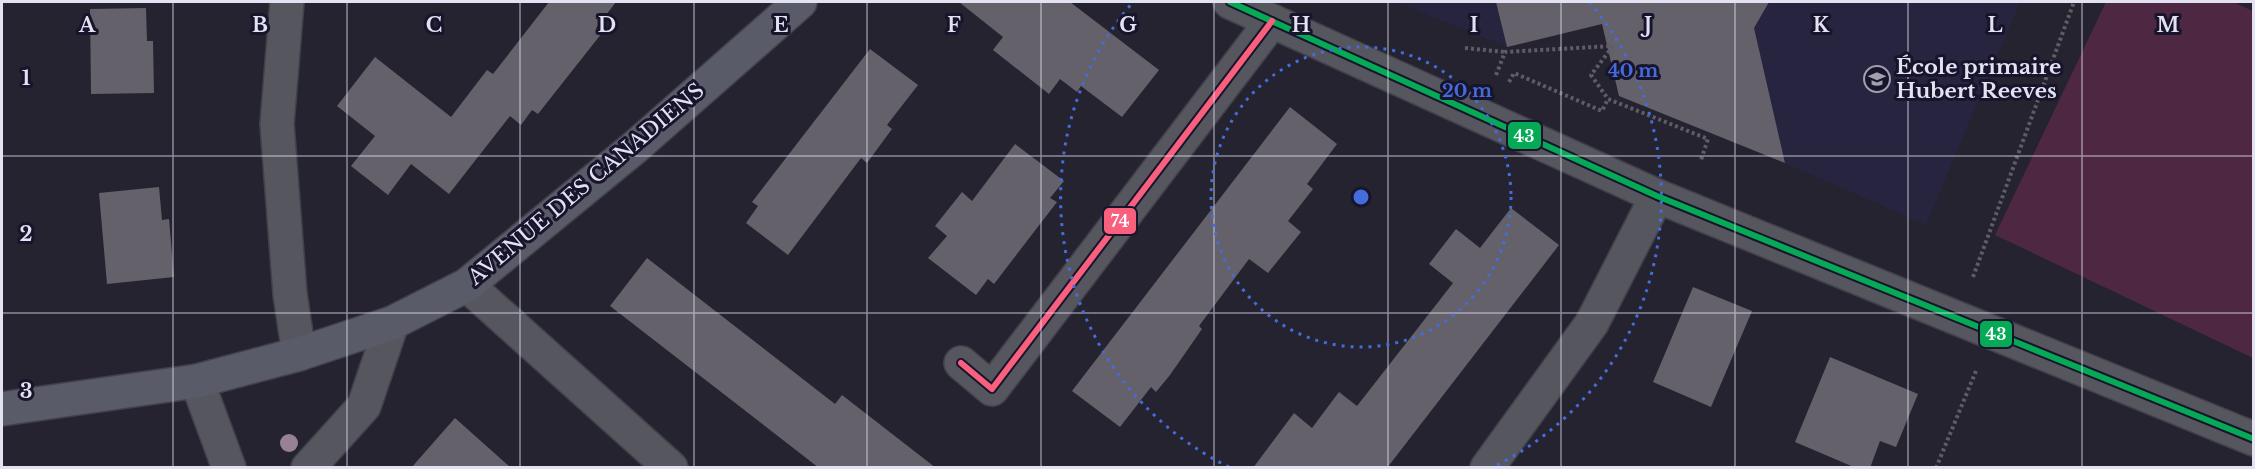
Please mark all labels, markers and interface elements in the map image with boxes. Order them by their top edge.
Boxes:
text: A [78,13,96,37]
text: B [252,13,268,37]
text: C [426,13,442,37]
text: D [598,13,616,37]
text: E [773,13,789,37]
text: F [947,13,961,37]
text: G [1119,13,1137,37]
text: H [1292,13,1311,37]
text: I [1470,13,1478,37]
text: J [1640,13,1652,37]
text: K [1813,13,1830,37]
text: L [1987,13,2003,37]
text: M [2157,13,2180,37]
place label: École primaire Hubert Reeves [1896,54,2061,104]
text: 40 m [1608,60,1658,82]
school or university icon: École primaire Hubert Reeves [1862,64,1892,94]
text: 1 [22,66,31,90]
street label: AVENUE DES CANADIENS [462,78,709,291]
text: 20 m [1442,80,1492,102]
line badge: 43 [1507,121,1542,150]
text: 43 [1514,126,1534,146]
centre of rings [1351,187,1371,207]
line badge: 74 [1103,207,1137,235]
text: 74 [1111,211,1129,231]
text: 2 [19,222,33,246]
line badge: 43 [1979,320,2013,348]
text: 43 [1986,324,2006,344]
text: 3 [20,379,32,403]

